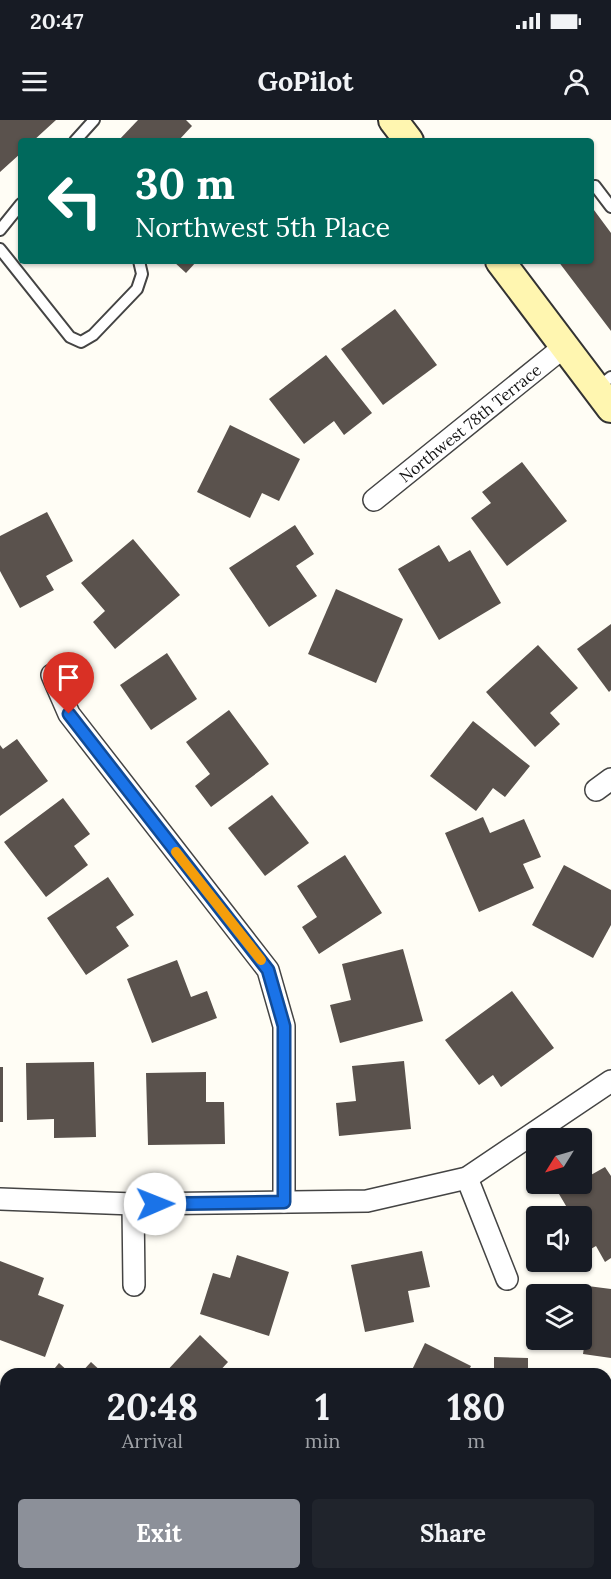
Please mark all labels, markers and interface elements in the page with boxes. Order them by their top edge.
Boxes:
text: 20:47 [30,7,84,35]
text: GoPilot [258,64,353,98]
icon: menu [18,65,51,98]
icon: person [560,65,593,98]
text: 30 m [135,157,235,211]
icon: left [36,162,114,240]
text: Northwest 5th Place [135,210,390,244]
street label: Northwest 78th Terrace [395,359,545,486]
pin [43,652,94,714]
icon: arrive [52,661,85,694]
north arrow [526,1128,592,1194]
map controls [526,1128,592,1350]
position arrow [123,1172,187,1236]
button: sound [526,1206,592,1272]
button: layers [526,1284,592,1350]
text: 20:48 [107,1384,198,1430]
text: 1 [315,1384,330,1430]
text: 180 [447,1384,505,1430]
text: Arrival [122,1428,183,1453]
text: min [305,1428,340,1453]
text: m [467,1428,485,1453]
button: Exit [18,1499,300,1568]
button: Share [312,1499,594,1568]

